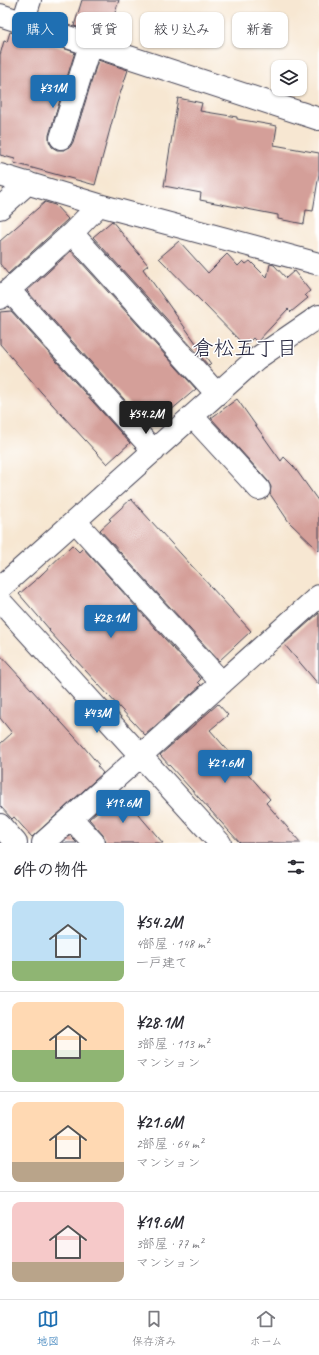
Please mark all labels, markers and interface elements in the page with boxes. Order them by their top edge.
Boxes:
chip: 購入 [12,12,68,48]
chip: 賃貸 [76,12,132,48]
chip: 絞り込み [140,12,224,48]
chip: 新着 [232,12,288,48]
map controls [271,60,307,96]
button: layers [271,60,307,96]
pin: ¥31M [29,75,77,109]
text: ¥31M [39,80,67,96]
district label: 倉松五丁目 [193,335,298,361]
pin: ¥54.2M [113,401,179,435]
text: ¥54.2M [128,406,164,422]
pin: ¥28.1M [78,605,144,639]
text: ¥28.1M [93,610,129,626]
pin: ¥43M [73,700,121,734]
text: ¥43M [83,705,111,721]
pin: ¥21.6M [192,750,258,784]
text: ¥21.6M [207,755,243,771]
pin: ¥19.6M [90,790,156,824]
text: ¥19.6M [105,795,141,811]
icon: filters [285,856,307,878]
text: 6件の物件 [12,859,88,880]
text: ¥54.2M [136,912,182,933]
icon: home [44,917,92,965]
text: 4部屋 · 148 m² [136,936,209,952]
text: 一戸建て [136,955,188,971]
text: ¥28.1M [136,1012,182,1033]
icon: home [44,1018,92,1066]
text: 3部屋 · 113 m² [136,1036,209,1052]
text: マンション [136,1055,200,1071]
text: ¥21.6M [136,1112,183,1133]
icon: home [44,1118,92,1166]
text: 2部屋 · 64 m² [136,1136,203,1152]
text: マンション [136,1155,200,1171]
text: ¥19.6M [136,1212,183,1233]
icon: home [44,1218,92,1266]
text: 3部屋 · 77 m² [136,1236,203,1252]
text: マンション [136,1255,200,1271]
tab: 地図 [37,1308,59,1348]
tab: 保存済み [132,1308,176,1348]
tab: ホーム [250,1308,282,1348]

